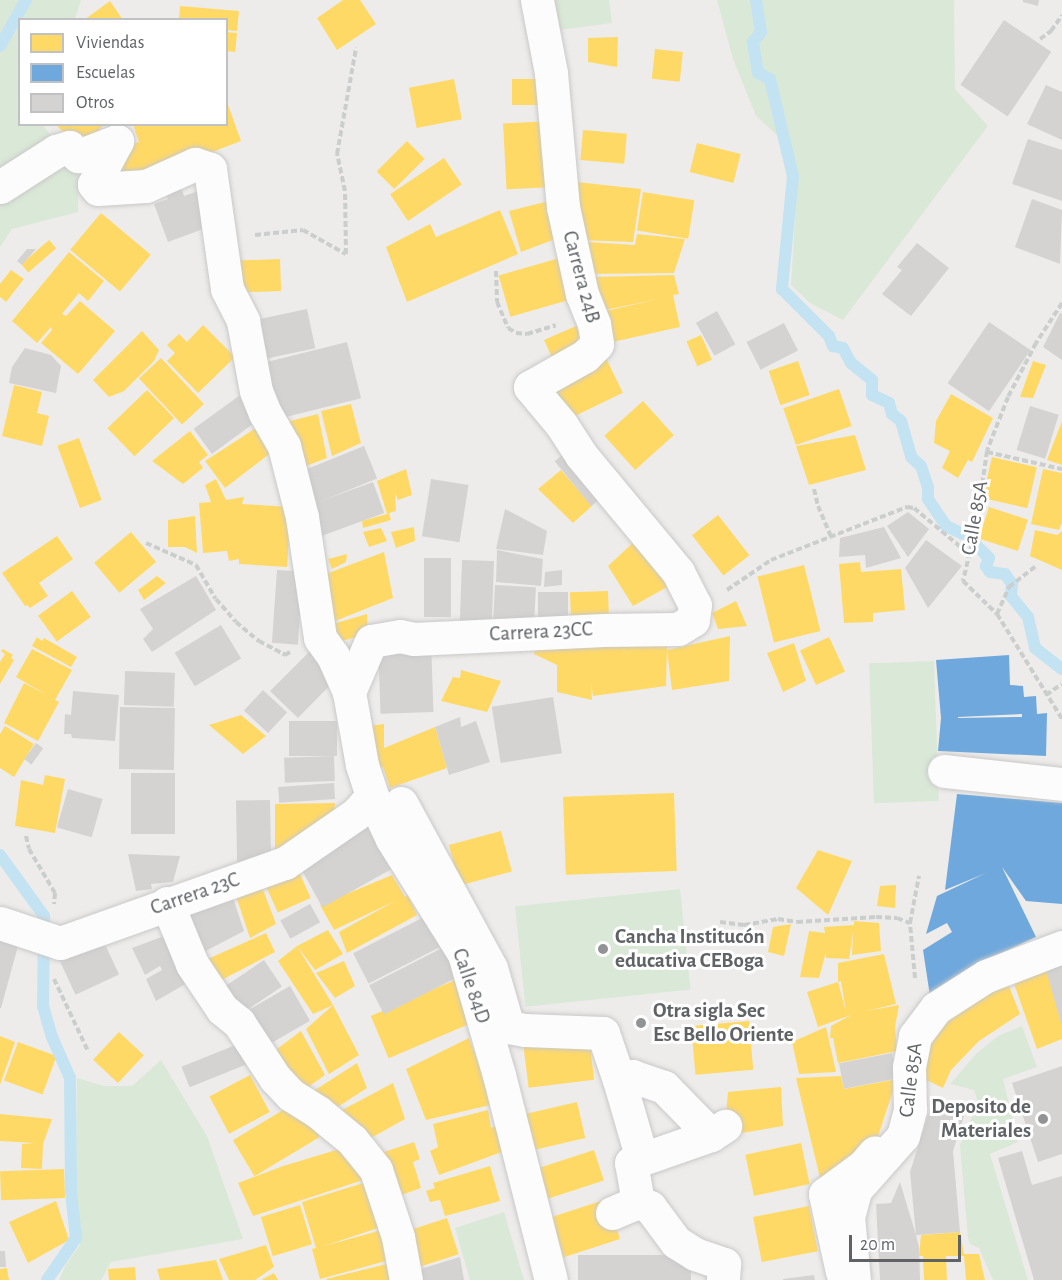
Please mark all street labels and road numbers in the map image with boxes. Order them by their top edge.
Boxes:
street label: Carrera 24B [557,228,605,326]
street label: Calle 85A [956,479,994,557]
street label: Carrera 23CC [489,617,593,647]
street label: Carrera 23C [147,867,243,921]
street label: Calle 84D [446,945,496,1027]
street label: Calle 85A [894,1041,928,1119]

